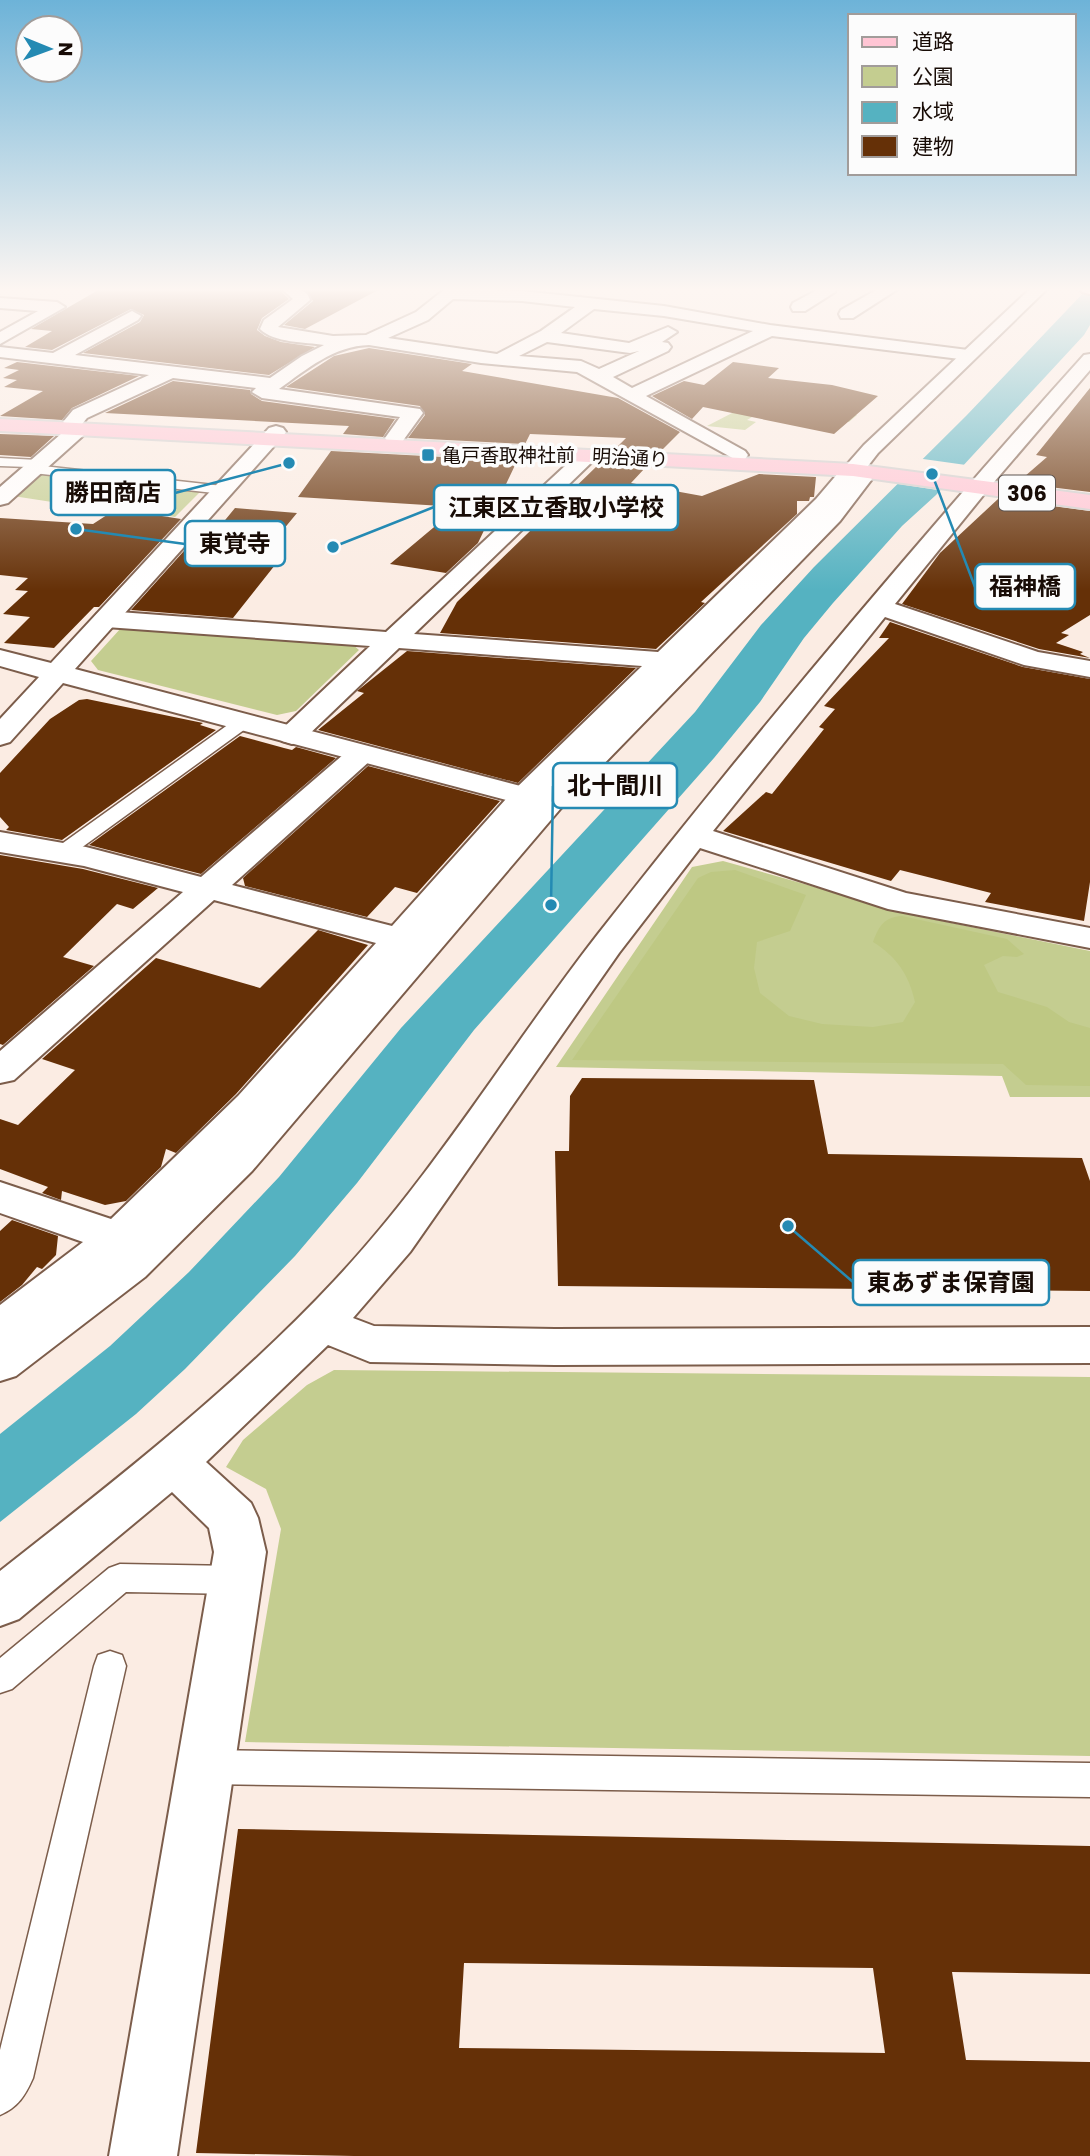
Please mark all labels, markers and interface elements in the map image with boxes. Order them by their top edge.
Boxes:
north arrow [14,14,84,84]
legend [848,14,1076,175]
text: 道路 [912,27,954,56]
text: N [52,42,79,57]
text: 公園 [912,62,954,91]
text: 水域 [912,97,954,126]
text: 建物 [912,132,954,161]
place label: 亀戸香取神社前 [442,442,575,469]
street label: 明治通り [591,443,669,473]
marker: 亀戸香取神社前 [420,447,436,463]
callout: 勝田商店 [51,470,175,515]
text: 勝田商店 [65,476,161,509]
road number: 306 [999,476,1055,510]
callout: 江東区立香取小学校 [434,485,678,530]
text: 江東区立香取小学校 [448,491,664,524]
callout: 東覚寺 [185,521,285,566]
text: 東覚寺 [199,527,271,560]
callout: 福神橋 [975,564,1075,609]
text: 福神橋 [989,570,1061,603]
callout: 北十間川 [553,763,677,808]
text: 北十間川 [567,769,663,802]
callout: 東あずま保育園 [853,1260,1049,1305]
text: 東あずま保育園 [867,1266,1035,1299]

